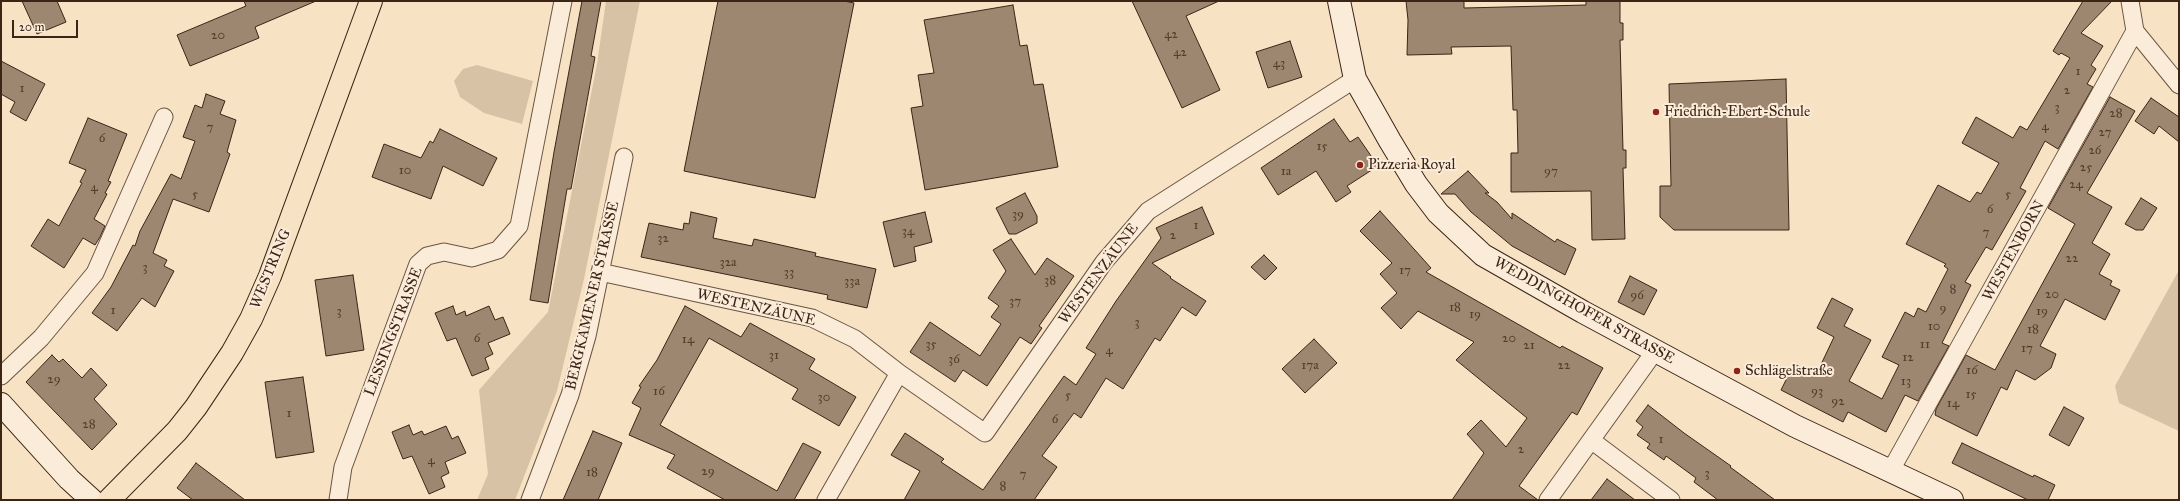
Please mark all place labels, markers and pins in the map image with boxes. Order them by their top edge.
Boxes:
place label: Friedrich-Ebert-Schule [1664,103,1810,121]
marker: Friedrich-Ebert-Schule [1651,107,1661,117]
place label: Pizzeria Royal [1368,156,1455,174]
marker: Pizzeria Royal [1355,160,1365,170]
place label: Schlägelstraße [1745,362,1833,380]
marker: Schlägelstraße [1732,366,1742,376]

